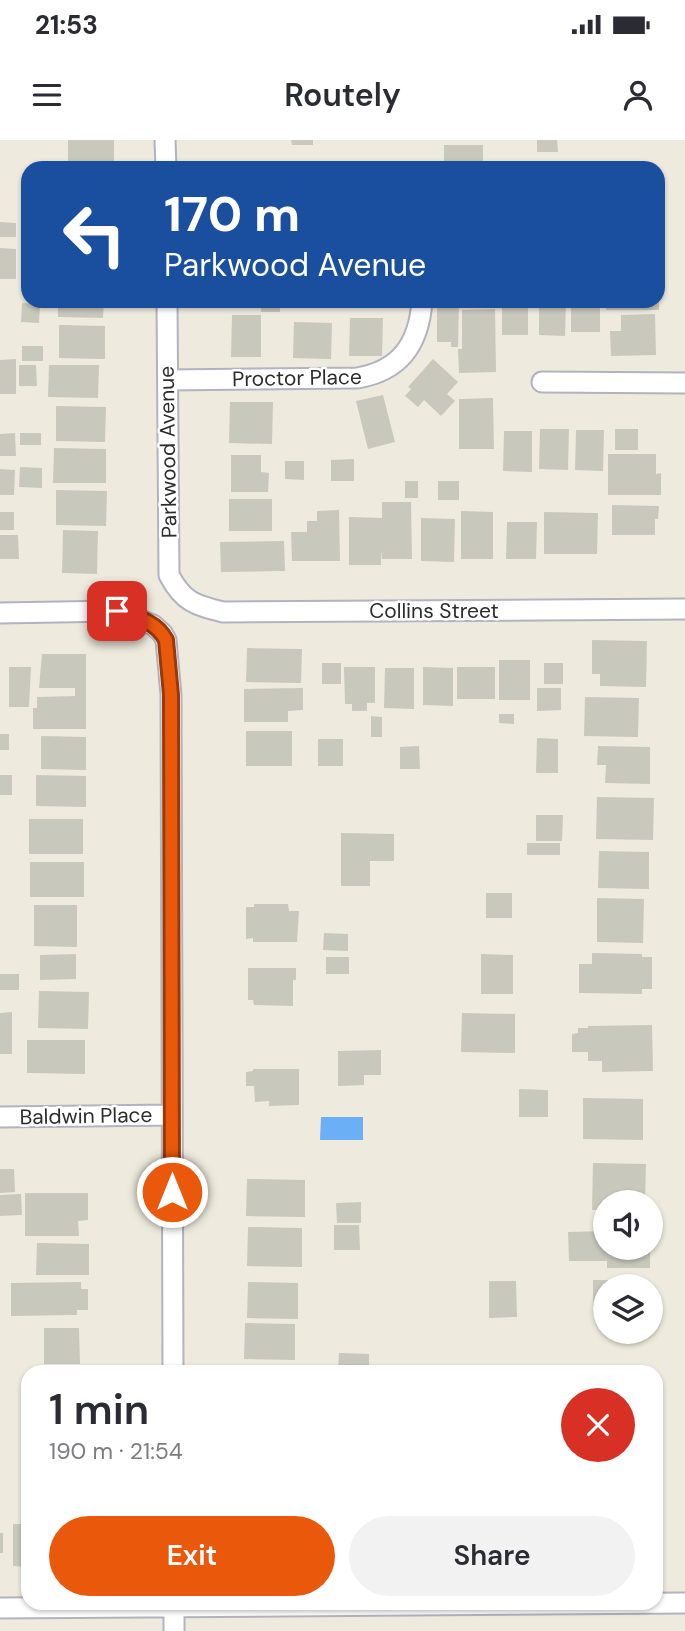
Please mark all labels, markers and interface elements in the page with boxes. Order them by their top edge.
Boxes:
text: 21:53 [35,8,98,42]
text: Routely [284,74,401,116]
icon: menu [28,76,66,114]
icon: person [619,76,657,114]
text: 170 m [164,182,300,246]
icon: left [49,189,140,280]
text: Parkwood Avenue [164,244,426,286]
street label: Proctor Place [232,363,362,393]
street label: Parkwood Avenue [152,366,183,538]
pin [87,581,147,641]
icon: arrive [98,592,136,630]
street label: Collins Street [369,597,499,625]
street label: Baldwin Place [19,1101,153,1131]
position arrow [135,1155,209,1229]
map controls [593,1190,663,1344]
button: sound [593,1190,663,1260]
button: layers [593,1274,663,1344]
text: 1 min [49,1382,149,1437]
button: close [561,1388,635,1462]
text: 190 m · 21:54 [49,1436,183,1466]
button: Exit [49,1516,335,1596]
button: Share [349,1516,635,1596]

